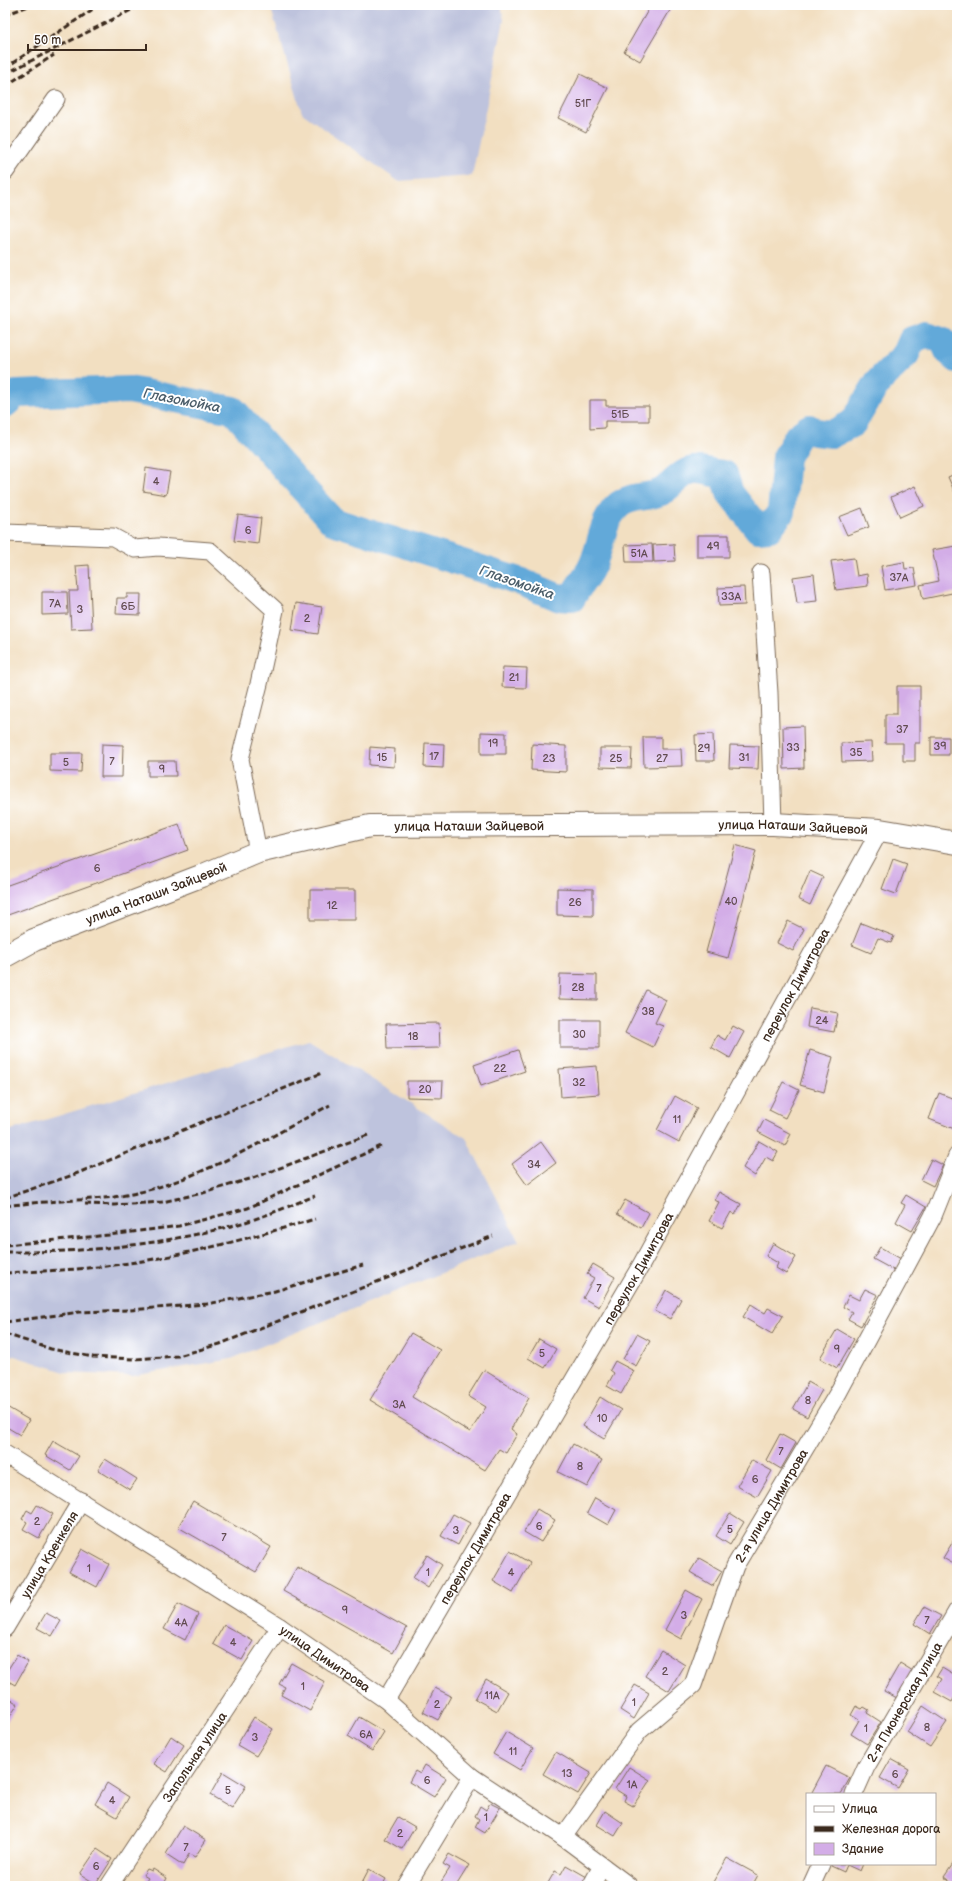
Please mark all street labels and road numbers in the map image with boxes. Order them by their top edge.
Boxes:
street label: улица Наташи Зайцевой [718,817,868,838]
street label: улица Наташи Зайцевой [394,818,544,835]
street label: улица Наташи Зайцевой [84,859,229,928]
street label: переулок Димитрова [758,925,834,1045]
street label: переулок Димитрова [601,1209,678,1328]
street label: 2-я улица Димитрова [732,1446,812,1566]
street label: переулок Димитрова [437,1490,515,1608]
street label: улица Кренкеля [18,1508,82,1601]
street label: улица Димитрова [276,1622,373,1696]
street label: 2-я Пионерская улица [864,1639,946,1765]
street label: Запольная улица [160,1709,231,1805]

